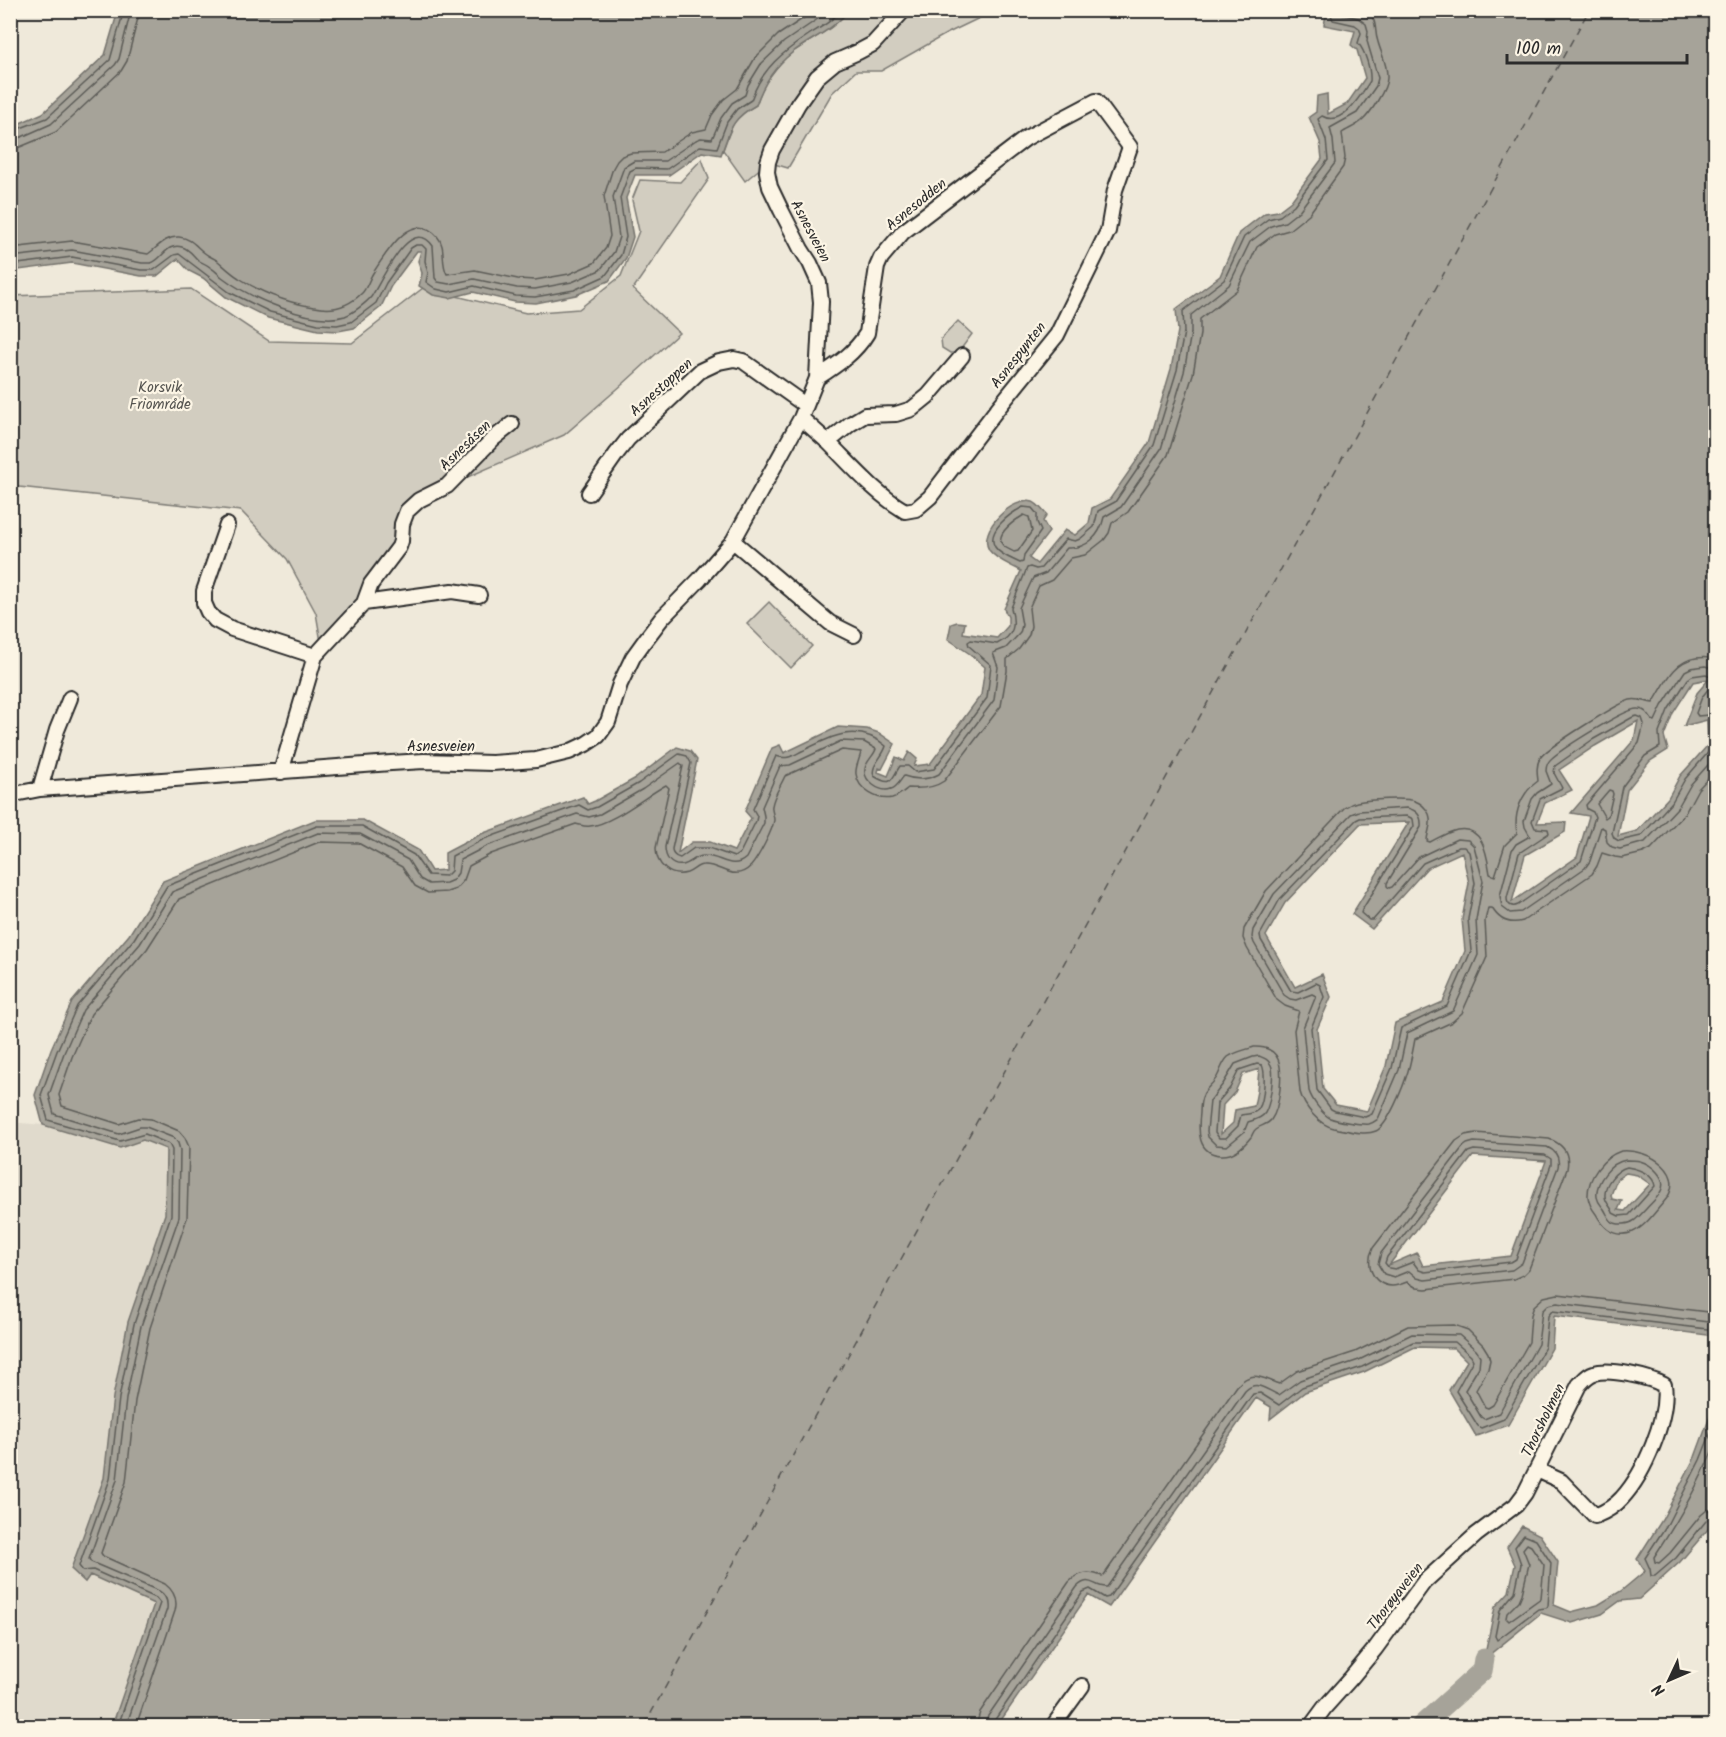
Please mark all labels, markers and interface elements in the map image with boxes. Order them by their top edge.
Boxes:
scale bar [1507,27,1687,65]
text: 100 m [1516,35,1561,64]
street label: Asnesodden [881,172,953,237]
street label: Asnesveien [784,196,837,267]
street label: Asnespynten [985,317,1053,394]
street label: Asnestoppen [625,353,699,423]
park label: Korsvik Friområde [129,376,191,417]
street label: Asnesåsen [434,415,497,477]
street label: Asnesveien [407,735,475,759]
street label: Thorsholmen [1516,1379,1572,1461]
street label: Thorøyaveien [1362,1558,1430,1636]
north arrow [1639,1650,1699,1710]
text: N [1647,1677,1672,1702]

